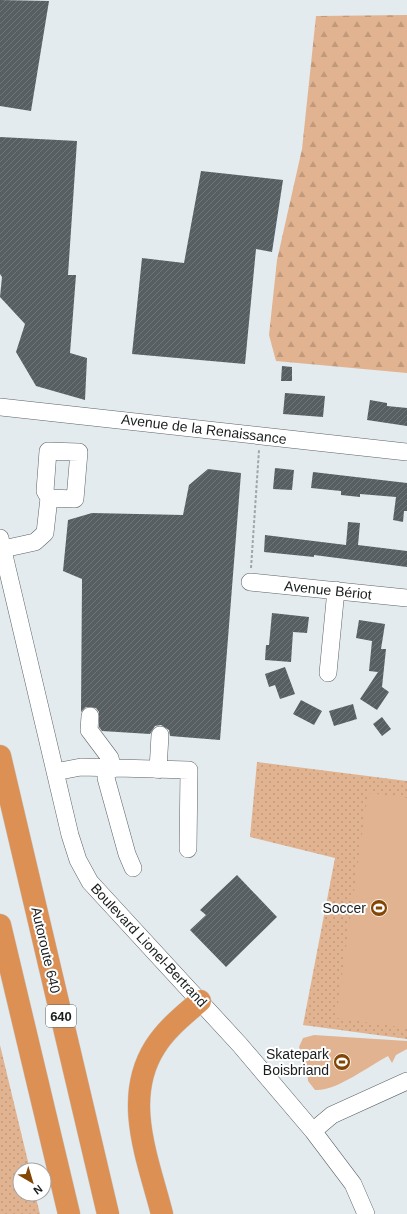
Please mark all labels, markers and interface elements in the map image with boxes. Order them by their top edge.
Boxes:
street label: Avenue de la Renaissance [120,411,288,447]
street label: Avenue Bériot [284,577,373,603]
street label: Boulevard Lionel-Bertrand [88,880,210,1010]
sports icon: Soccer [369,898,389,918]
place label: Soccer [322,900,366,916]
street label: Autoroute 640 [28,905,64,995]
road number: 640 [46,1005,76,1027]
place label: Skatepark Boisbriand [263,1046,330,1078]
sports icon: Skatepark Boisbriand [332,1052,352,1072]
north arrow [12,1162,52,1202]
text: N [31,1183,45,1197]

